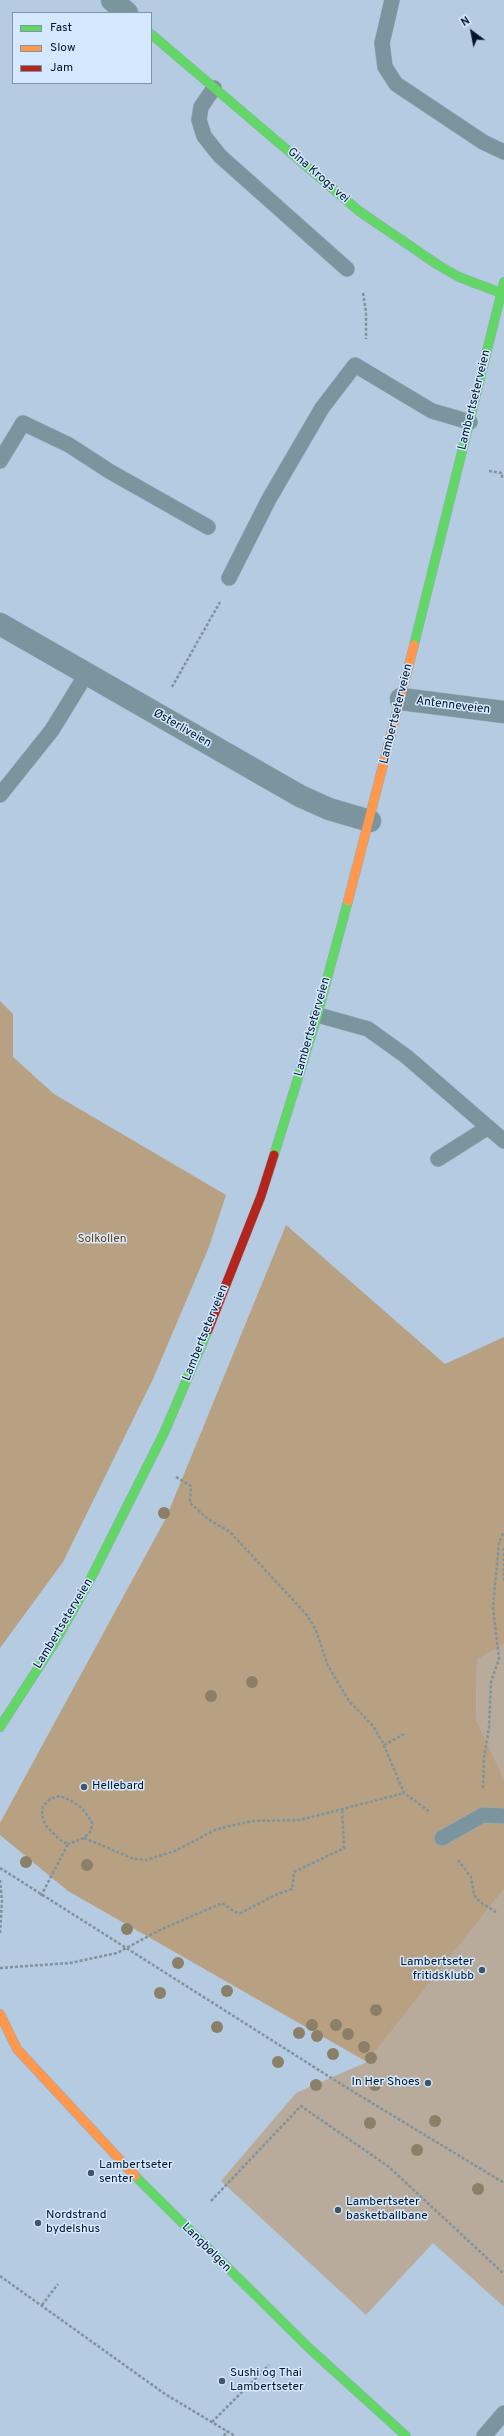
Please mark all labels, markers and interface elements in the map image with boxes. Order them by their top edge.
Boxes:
legend [12,12,152,84]
north arrow [452,12,492,52]
text: N [459,14,473,30]
text: Fast [50,20,72,36]
text: Slow [50,40,76,56]
text: Jam [50,60,73,76]
street label: Gina Krogs vei [284,145,352,207]
street label: Lambertseterveien [456,348,494,452]
street label: Lambertseterveien [378,662,416,766]
street label: Antenneveien [415,694,491,718]
street label: Østerliveien [150,707,214,751]
street label: Lambertseterveien [292,976,334,1078]
park label: Solkollen [77,1233,127,1247]
street label: Lambertseterveien [180,1283,232,1383]
street label: Lambertseterveien [31,1576,97,1672]
place label: Hellebard [92,1780,144,1794]
marker: Hellebard [79,1782,89,1792]
place label: Lambertseter fritidsklubb [400,1956,474,1984]
marker: Lambertseter fritidsklubb [477,1965,487,1975]
place label: In Her Shoes [352,2076,420,2090]
marker: In Her Shoes [423,2078,433,2088]
place label: Lambertseter senter [99,2159,173,2187]
marker: Lambertseter senter [86,2168,96,2178]
place label: Lambertseter basketballbane [346,2196,428,2224]
marker: Lambertseter basketballbane [333,2205,343,2215]
place label: Nordstrand bydelshus [46,2209,106,2237]
marker: Nordstrand bydelshus [33,2218,43,2228]
street label: Langbølgen [178,2220,234,2276]
place label: Sushi og Thai Lambertseter [230,2367,304,2395]
marker: Sushi og Thai Lambertseter [217,2376,227,2386]

